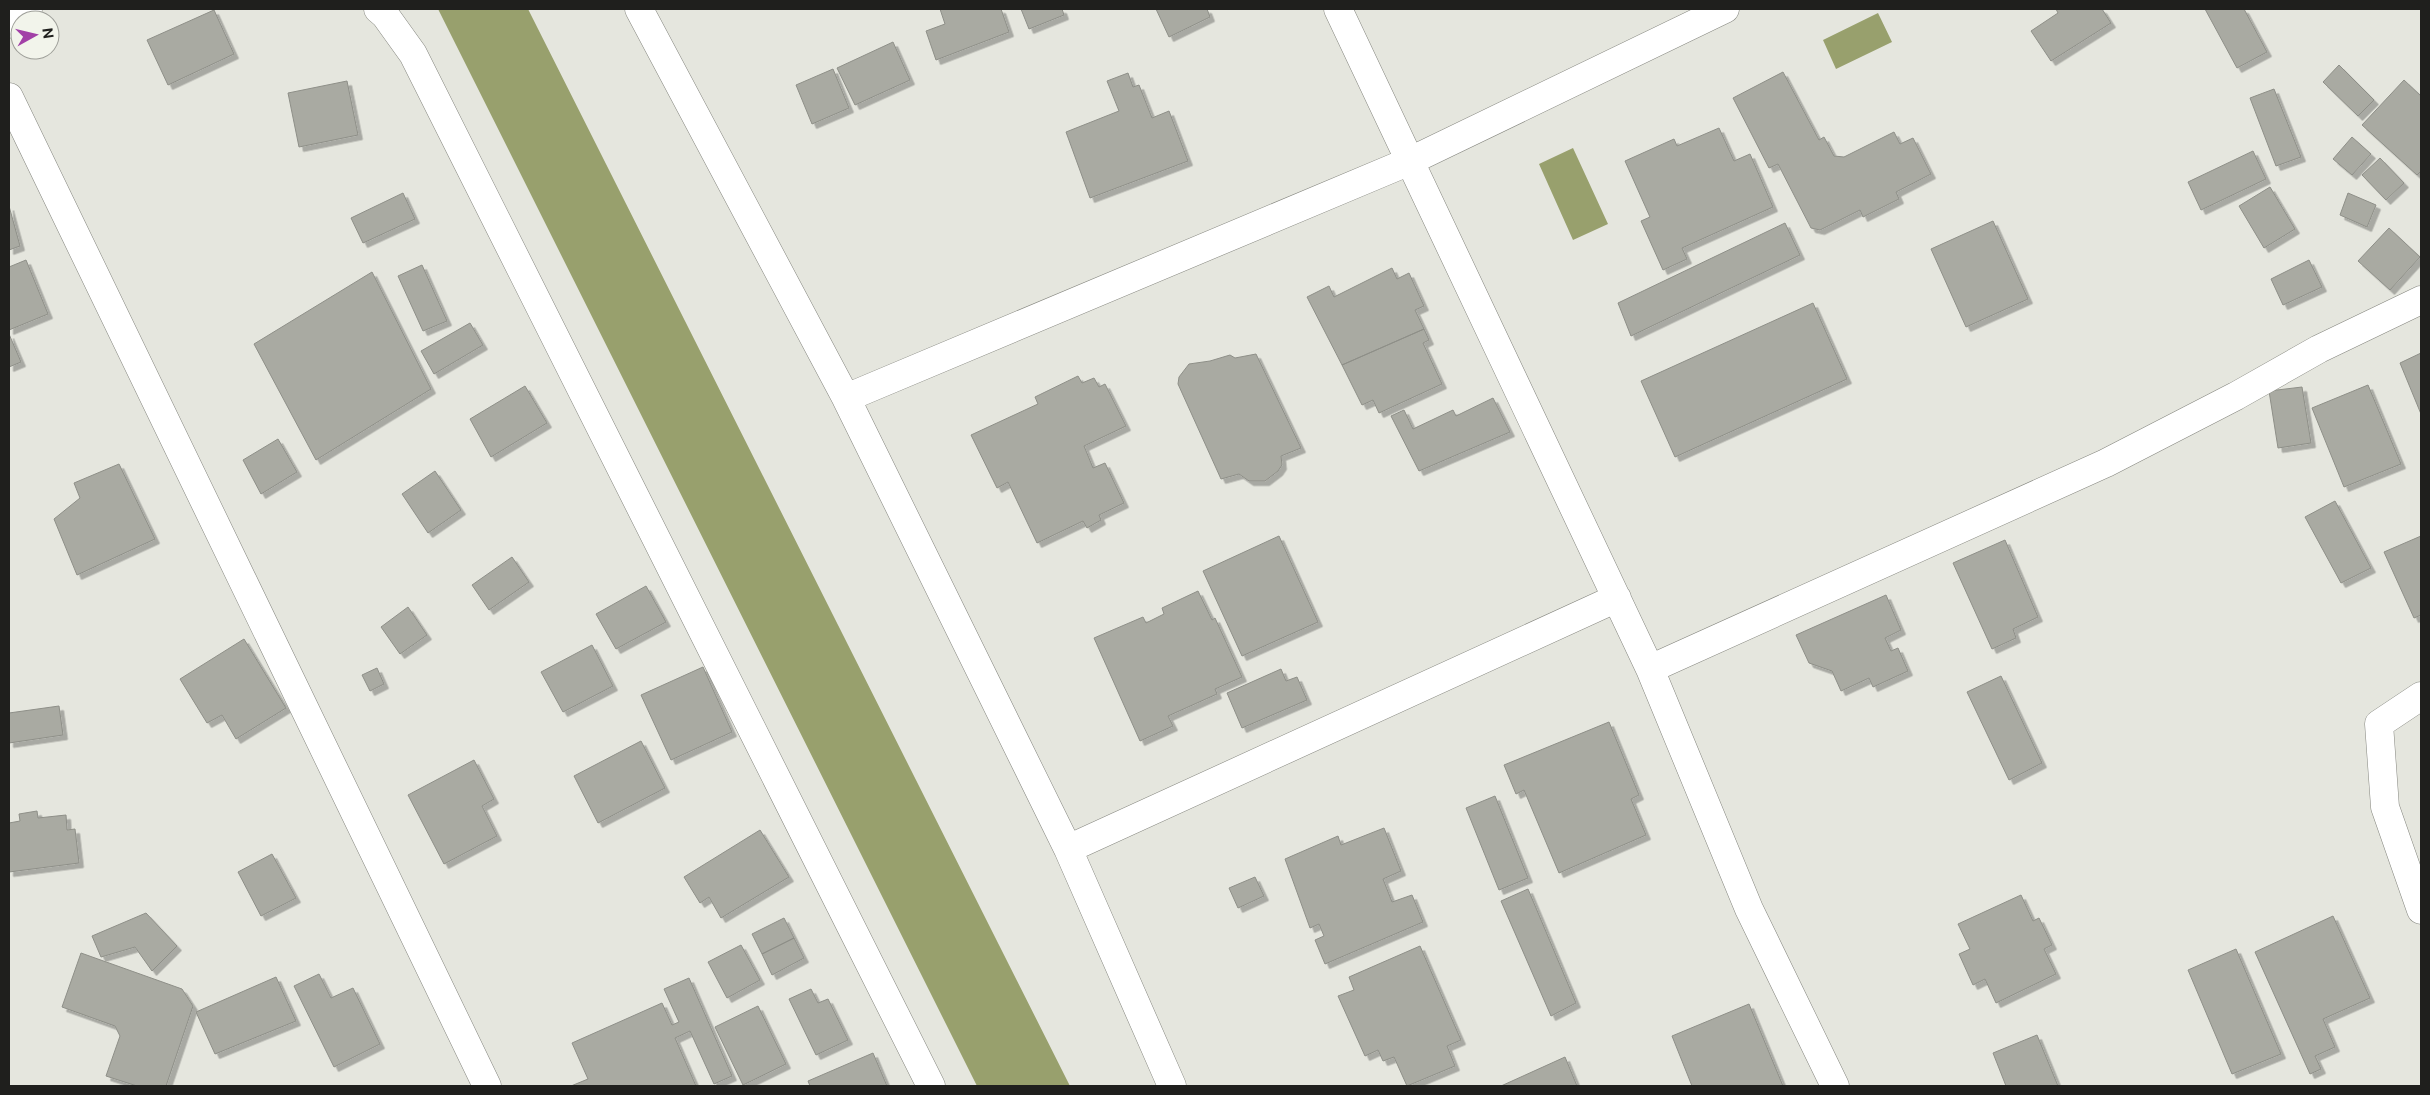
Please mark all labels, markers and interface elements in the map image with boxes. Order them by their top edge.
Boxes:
north arrow [10,10,60,60]
text: N [39,27,57,40]

